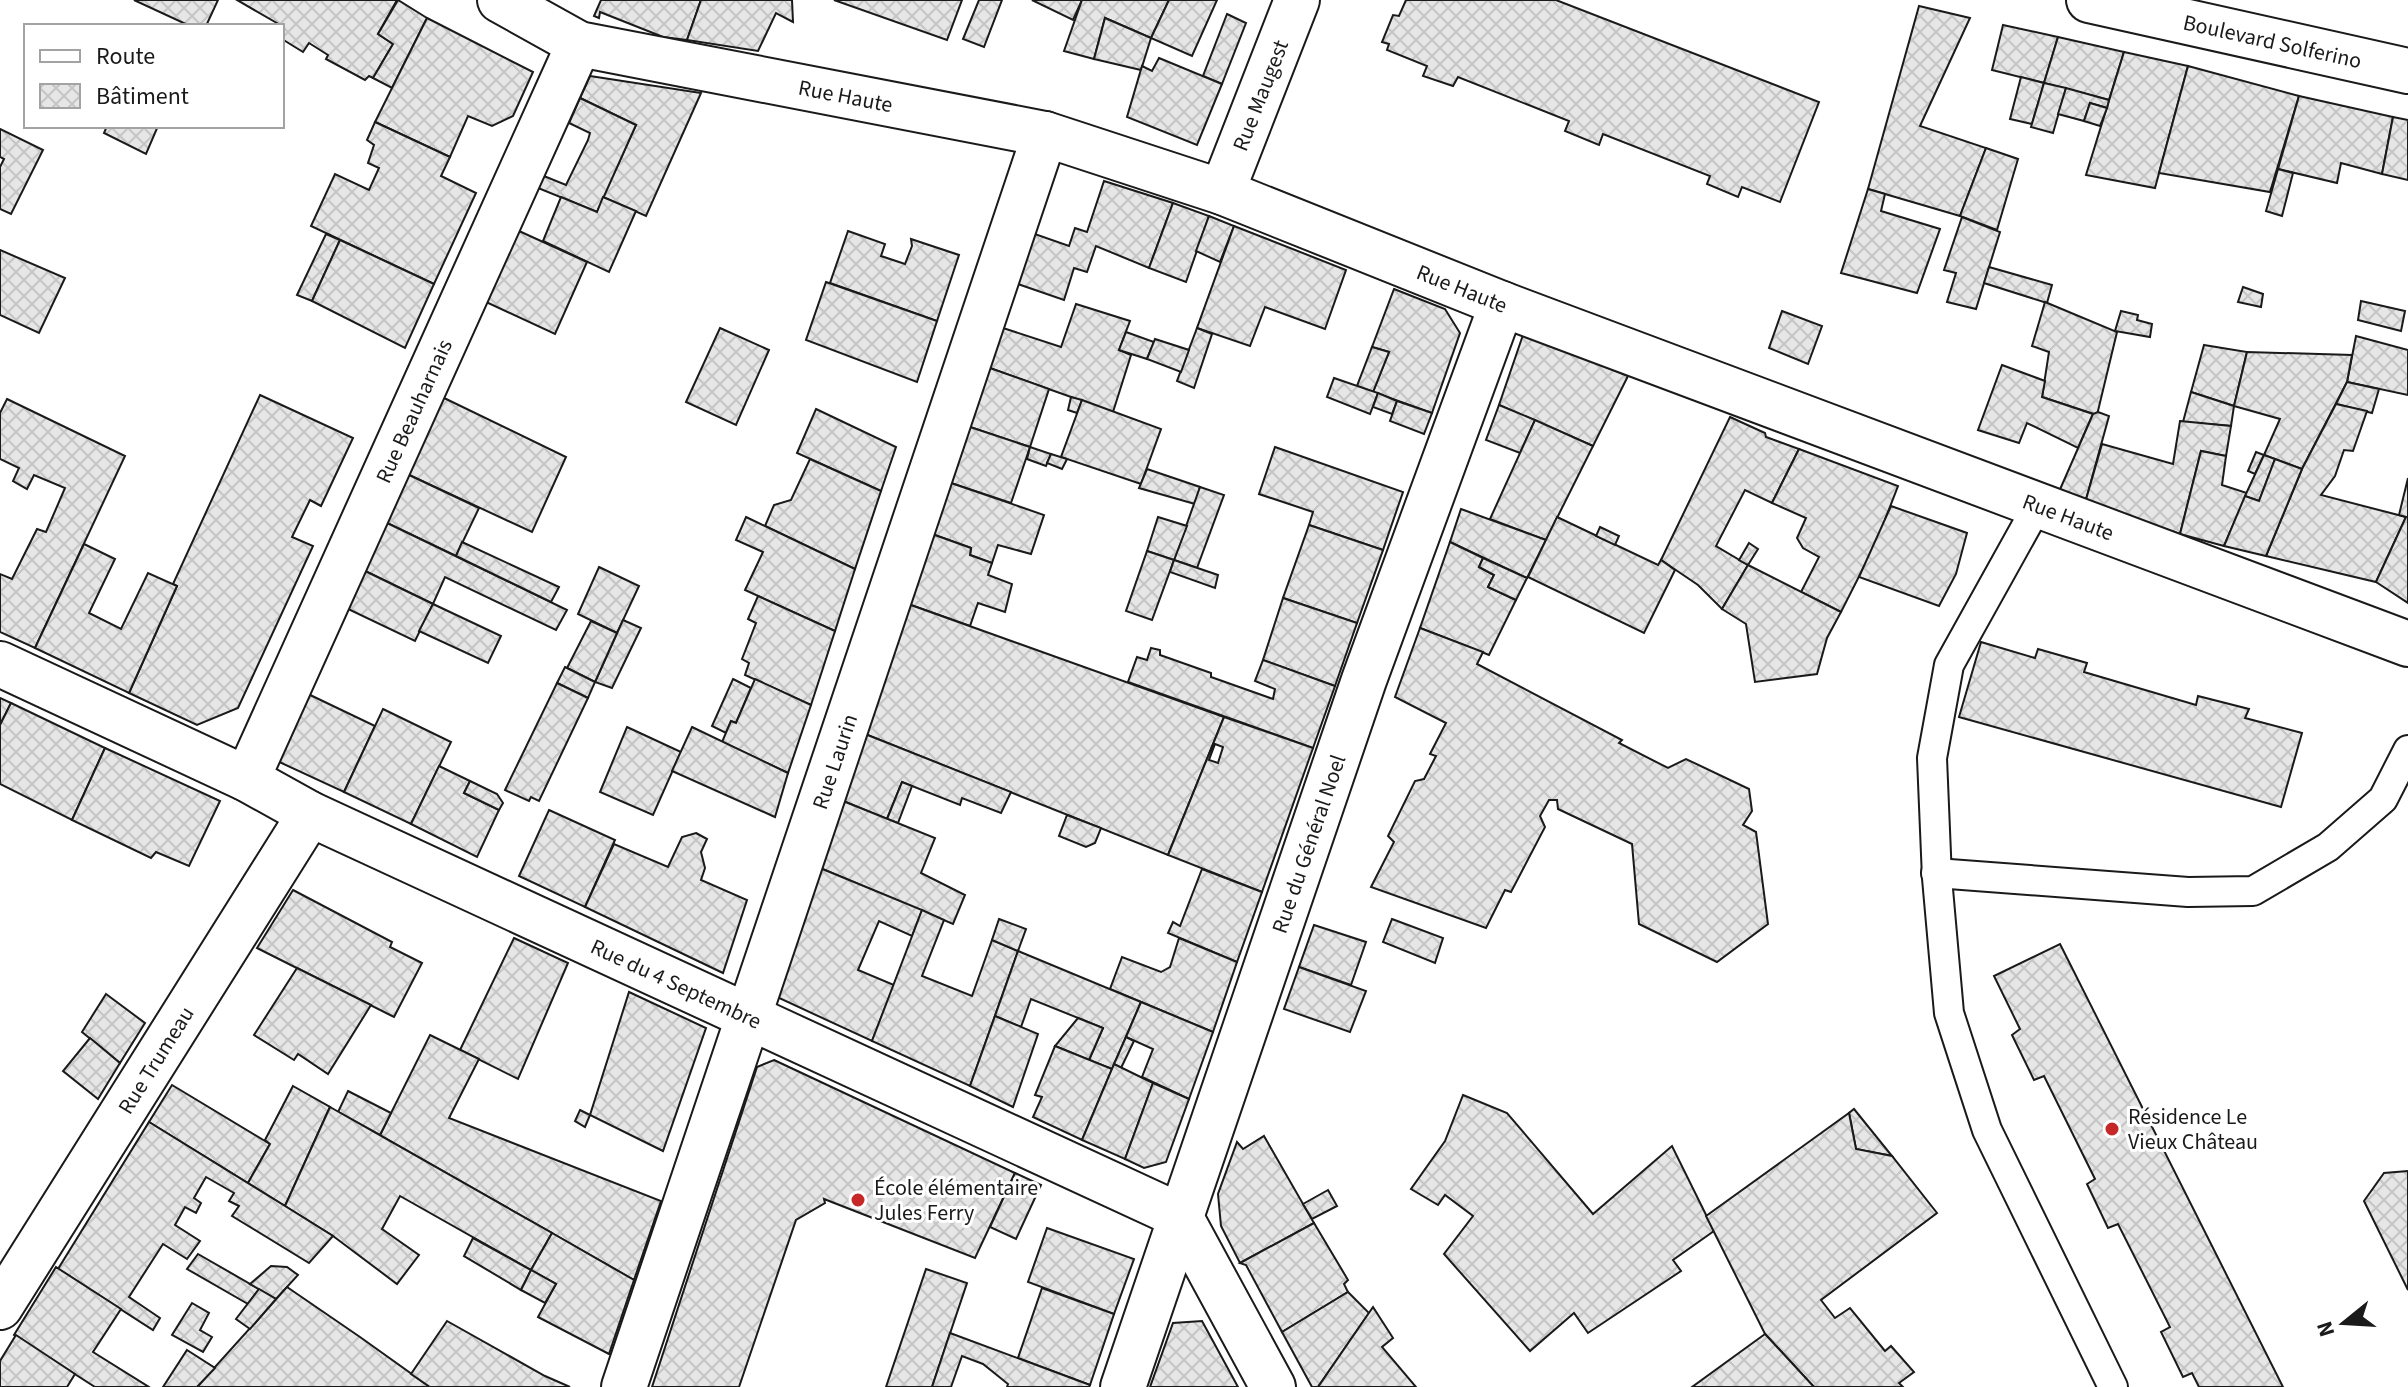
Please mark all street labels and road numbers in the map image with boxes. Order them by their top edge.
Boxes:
street label: Boulevard Solferino [2180,6,2365,77]
street label: Rue Maugest [1225,35,1297,156]
street label: Rue Haute [796,72,895,121]
street label: Rue Haute [1412,256,1512,322]
street label: Rue Beauharnais [368,334,461,488]
street label: Rue Haute [2018,486,2119,549]
street label: Rue Laurin [804,710,866,814]
street label: Rue du Général Noel [1264,750,1354,938]
street label: Rue du 4 Septembre [585,931,767,1038]
street label: Rue Trumeau [110,1000,202,1121]

